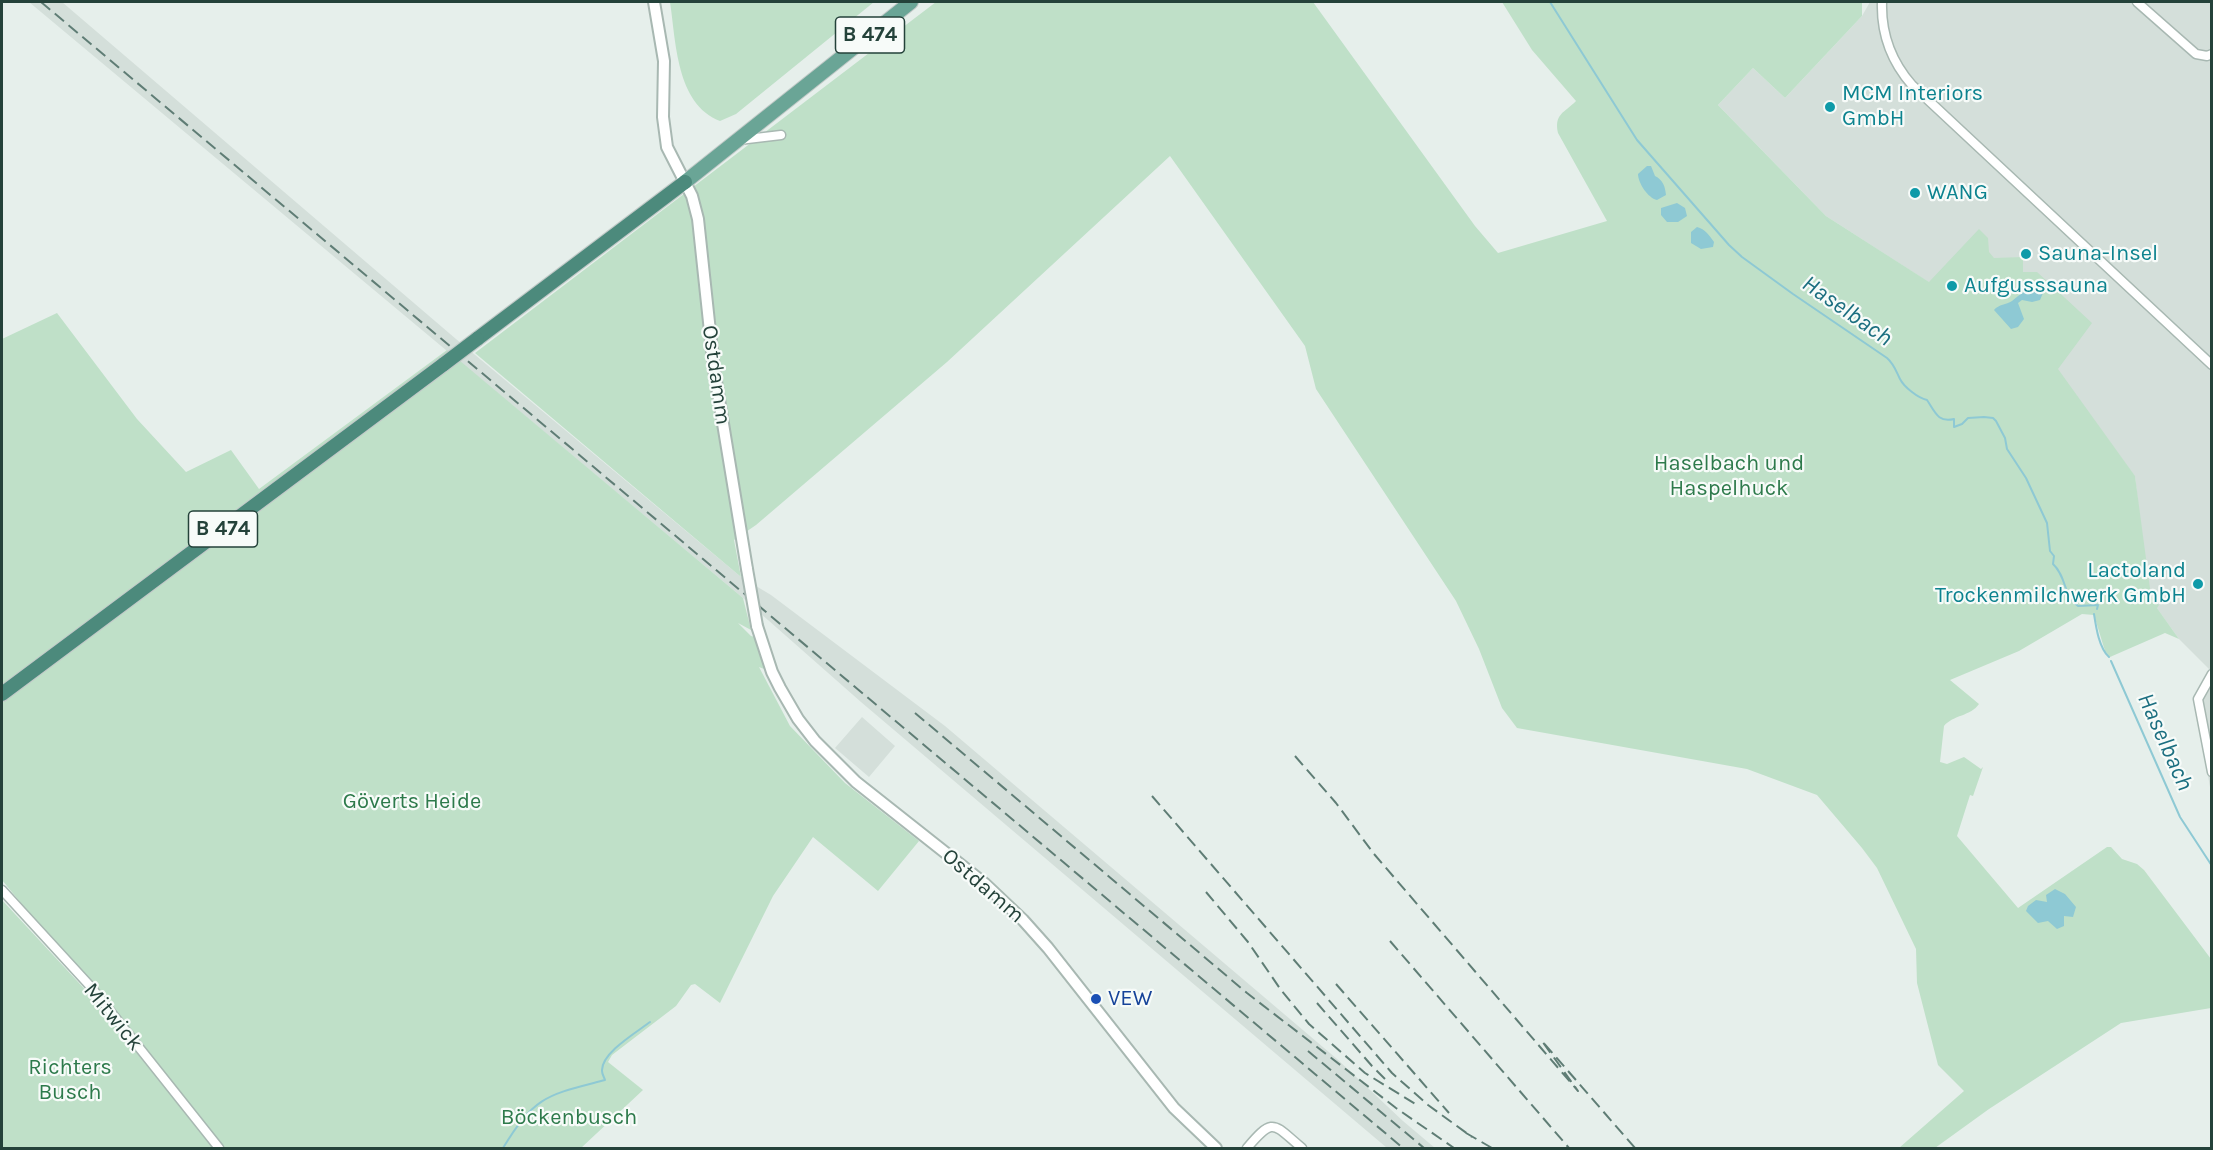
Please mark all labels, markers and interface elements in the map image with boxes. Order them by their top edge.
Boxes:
road number: B 474 [836,17,904,53]
place label: MCM Interiors GmbH [1842,81,1983,132]
marker: MCM Interiors GmbH [1823,100,1837,114]
place label: WANG [1927,180,1988,206]
marker: WANG [1908,186,1922,200]
place label: Sauna-Insel [2038,241,2158,267]
marker: Sauna-Insel [2019,247,2033,261]
water label: Haselbach [1796,269,1898,353]
place label: Aufgusssauna [1964,273,2108,299]
marker: Aufgusssauna [1945,279,1959,293]
street label: Ostdamm [696,323,736,427]
park label: Haselbach und Haspelhuck [1654,451,1804,502]
road number: B 474 [188,511,258,547]
place label: Lactoland Trockenmilchwerk GmbH [1935,558,2186,610]
marker: Lactoland Trockenmilchwerk GmbH [2191,577,2205,591]
water label: Haselbach [2131,689,2199,795]
park label: Göverts Heide [343,789,481,815]
street label: Ostdamm [936,843,1030,929]
street label: Mitwick [78,978,148,1056]
place label: VEW [1108,986,1152,1012]
marker: VEW [1089,992,1103,1006]
park label: Richters Busch [28,1055,112,1106]
park label: Böckenbusch [501,1105,637,1131]

